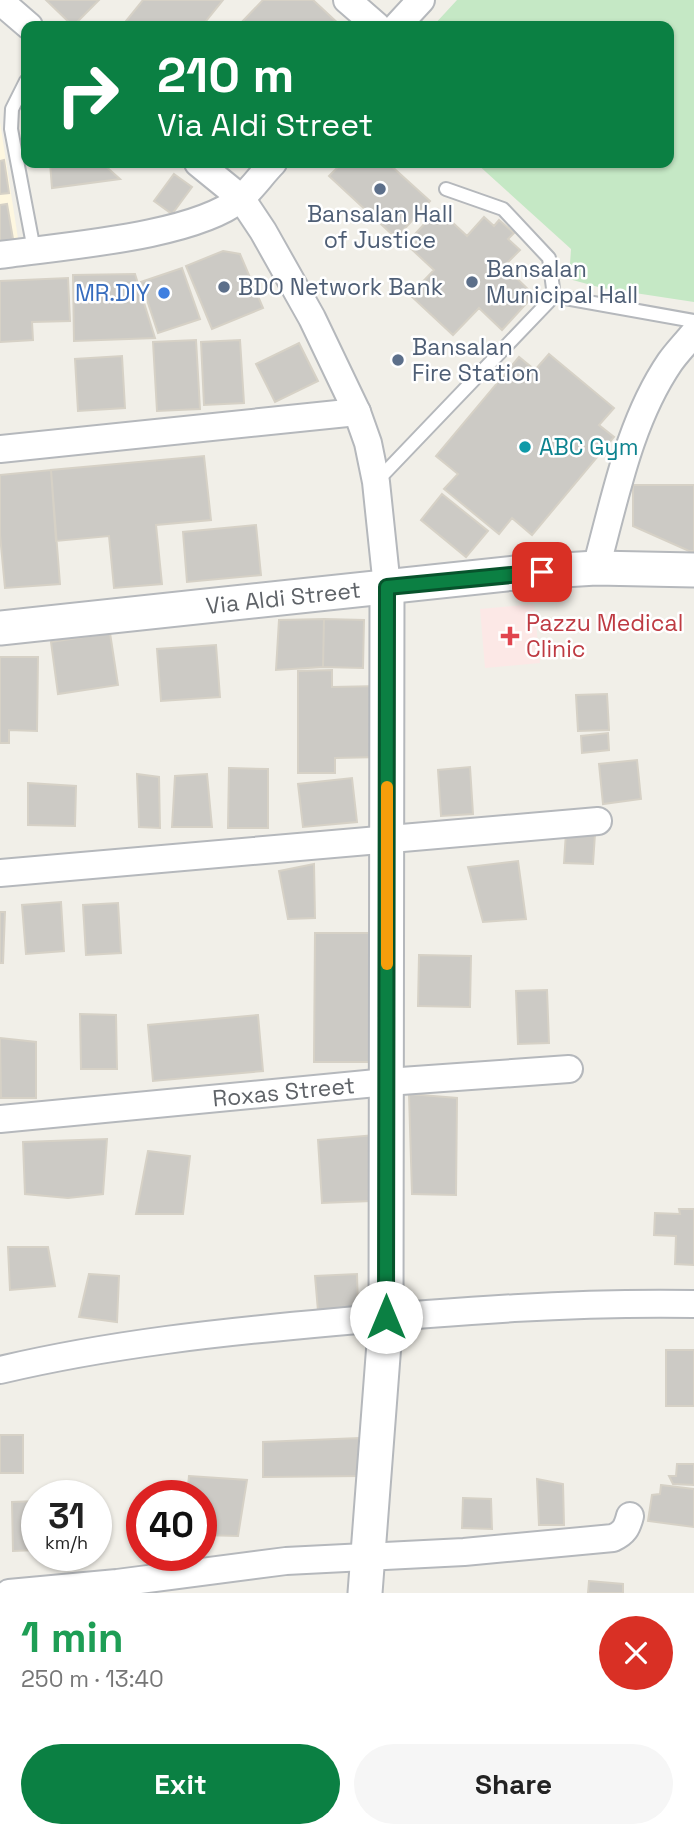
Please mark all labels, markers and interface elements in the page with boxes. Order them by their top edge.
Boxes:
text: 210 m [157,44,294,106]
icon: right [42,49,133,140]
text: Via Aldi Street [157,105,373,145]
marker: Bansalan Hall of Justice [372,181,388,197]
place label: Bansalan Hall of Justice [307,199,453,255]
place label: Bansalan Municipal Hall [486,254,638,310]
place label: BDO Network Bank [238,272,443,302]
marker: Bansalan Municipal Hall [464,274,480,290]
place label: MR.DIY [75,278,150,308]
marker: BDO Network Bank [216,279,232,295]
marker: MR.DIY [156,285,172,301]
place label: Bansalan Fire Station [412,332,539,388]
marker: Bansalan Fire Station [390,352,406,368]
place label: ABC Gym [539,432,638,462]
marker: ABC Gym [517,439,533,455]
pin [512,542,572,602]
icon: arrive [523,553,561,591]
street label: Via Aldi Street [204,575,362,621]
place label: Pazzu Medical Clinic [526,608,683,664]
marker: Pazzu Medical Clinic [500,626,520,646]
street label: Roxas Street [211,1070,356,1114]
position arrow [349,1280,423,1354]
speed limit sign: 40 [126,1480,217,1571]
text: 31 [48,1494,85,1538]
text: km/h [45,1531,88,1554]
text: 1 min [21,1611,124,1664]
button: close [599,1616,673,1690]
text: 250 m · 13:40 [21,1664,164,1694]
button: Exit [21,1744,340,1824]
button: Share [354,1744,673,1824]

